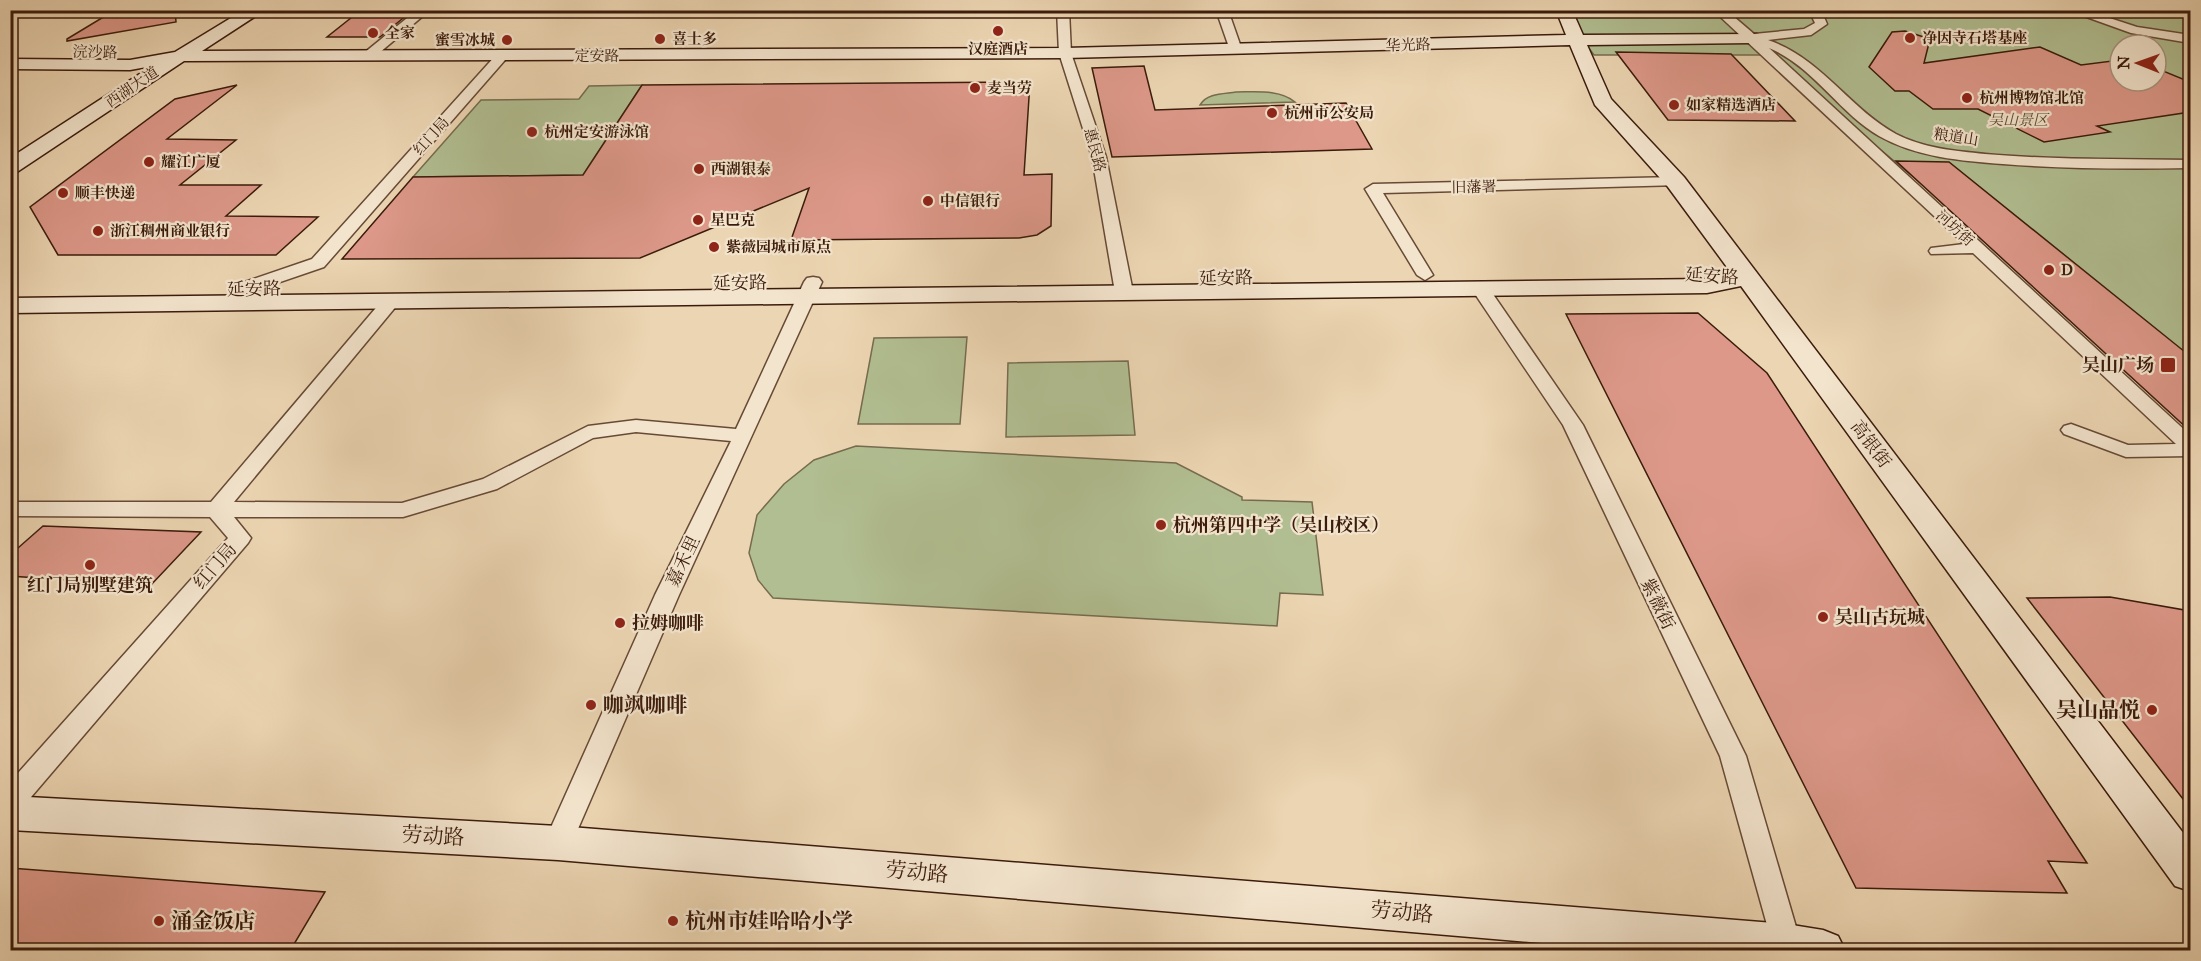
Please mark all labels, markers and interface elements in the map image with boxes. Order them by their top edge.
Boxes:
place label: 全家 [385,24,415,42]
marker: 汉庭酒店 [991,24,1005,38]
marker: 全家 [366,26,380,40]
place label: 净因寺石塔基座 [1922,29,2027,47]
place label: 喜士多 [672,30,717,48]
place label: 蜜雪冰城 [435,31,495,49]
marker: 净因寺石塔基座 [1903,31,1917,45]
marker: 喜士多 [653,32,667,46]
marker: 蜜雪冰城 [500,33,514,47]
north arrow [2108,33,2168,93]
street label: 华光路 [1385,35,1431,55]
place label: 汉庭酒店 [968,40,1028,58]
street label: 浣沙路 [72,43,118,61]
street label: 定安路 [574,47,620,65]
text: N [2114,55,2133,70]
street label: 西湖大道 [102,63,162,111]
place label: 麦当劳 [987,79,1032,97]
marker: 麦当劳 [968,81,982,95]
place label: 杭州博物馆北馆 [1979,89,2084,107]
marker: 杭州博物馆北馆 [1960,91,1974,105]
place label: 如家精选酒店 [1686,96,1776,114]
marker: 如家精选酒店 [1667,98,1681,112]
place label: 杭州市公安局 [1284,104,1374,122]
marker: 杭州市公安局 [1265,106,1279,120]
park label: 吴山景区 [1988,111,2050,129]
street label: 红门局 [409,113,453,159]
place label: 杭州定安游泳馆 [544,123,649,141]
marker: 杭州定安游泳馆 [525,125,539,139]
street label: 粮道山 [1932,125,1980,149]
street label: 惠民路 [1080,126,1110,174]
place label: 耀江广厦 [161,153,221,171]
marker: 耀江广厦 [142,155,156,169]
place label: 西湖银泰 [711,160,771,178]
marker: 西湖银泰 [692,162,706,176]
street label: 旧藩署 [1451,178,1497,196]
place label: 顺丰快递 [75,184,135,202]
marker: 顺丰快递 [56,186,70,200]
place label: 中信银行 [940,192,1000,210]
marker: 中信银行 [921,194,935,208]
street label: 河坊街 [1932,206,1978,250]
place label: 星巴克 [710,211,755,229]
marker: 星巴克 [691,213,705,227]
place label: 浙江稠州商业银行 [110,222,230,240]
marker: 浙江稠州商业银行 [91,224,105,238]
place label: 紫薇园城市原点 [726,238,831,256]
marker: 紫薇园城市原点 [707,240,721,254]
place label: D [2061,261,2073,279]
street label: 延安路 [1684,263,1740,289]
marker: D [2042,263,2056,277]
street label: 延安路 [1199,267,1253,289]
street label: 延安路 [713,272,767,294]
street label: 延安路 [227,278,281,300]
place label: 吴山广场 [2082,354,2154,376]
marker: 吴山广场 [2159,356,2177,374]
street label: 高银街 [1846,416,1896,472]
place label: 杭州第四中学（吴山校区） [1173,514,1389,536]
marker: 杭州第四中学（吴山校区） [1154,518,1168,532]
street label: 嘉禾里 [661,532,705,590]
street label: 红门局 [189,538,241,594]
marker: 红门局别墅建筑 [83,558,97,572]
place label: 红门局别墅建筑 [27,574,153,596]
street label: 紫薇街 [1636,575,1680,633]
place label: 吴山古玩城 [1835,606,1925,628]
marker: 吴山古玩城 [1816,610,1830,624]
place label: 拉姆咖啡 [632,612,704,634]
marker: 拉姆咖啡 [613,616,627,630]
place label: 咖飒咖啡 [603,692,687,718]
place label: 吴山品悦 [2056,697,2140,723]
marker: 咖飒咖啡 [584,698,598,712]
marker: 吴山品悦 [2145,703,2159,717]
street label: 劳动路 [401,821,465,851]
street label: 劳动路 [884,856,950,888]
street label: 劳动路 [1369,896,1435,928]
place label: 涌金饭店 [171,908,255,934]
place label: 杭州市娃哈哈小学 [685,908,853,934]
marker: 涌金饭店 [152,914,166,928]
marker: 杭州市娃哈哈小学 [666,914,680,928]

